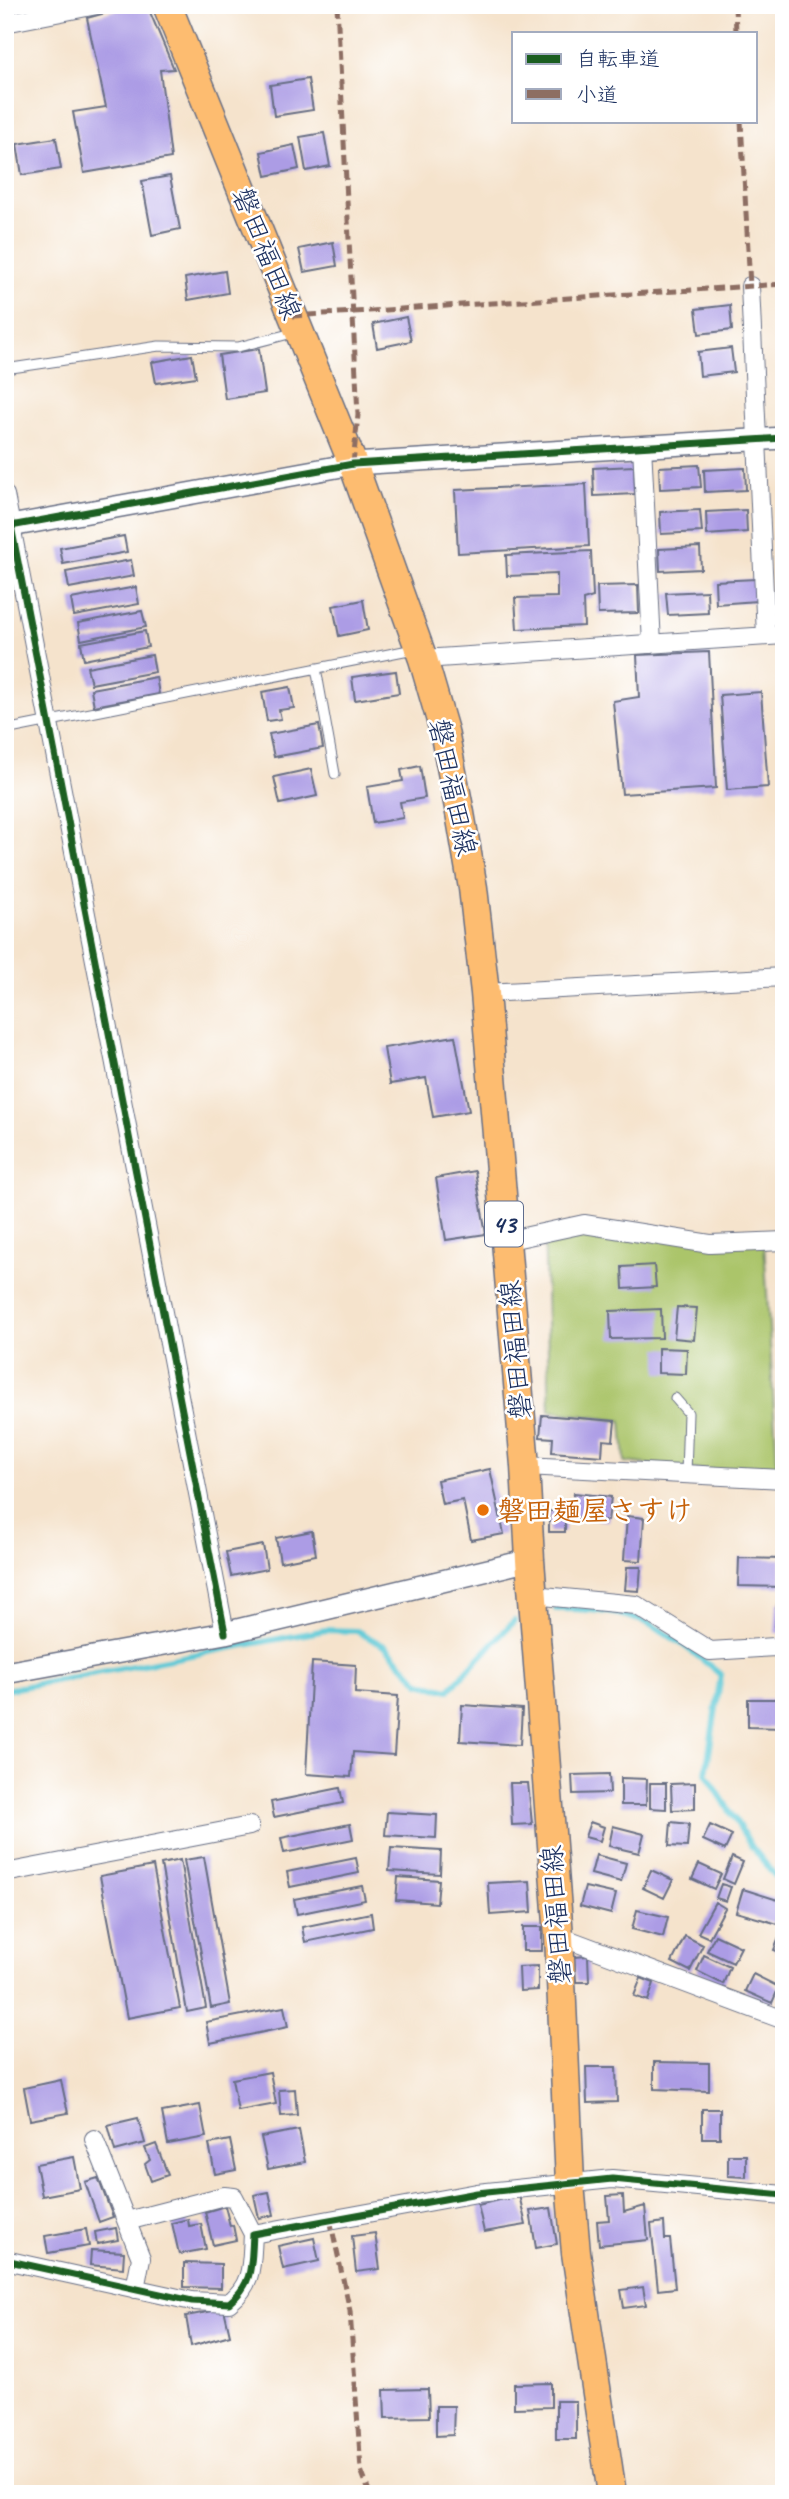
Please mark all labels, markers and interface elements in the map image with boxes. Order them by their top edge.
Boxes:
legend [512,32,758,122]
text: 自転車道 [576,46,660,72]
text: 小道 [576,82,618,108]
street label: 磐田福田線 [225,182,309,324]
street label: 磐田福田線 [421,715,485,859]
road number: 43 [485,1202,523,1246]
street label: 磐田福田線 [491,1279,539,1421]
place label: 磐田麺屋さすけ [497,1493,693,1528]
marker: 磐田麺屋さすけ [475,1502,491,1518]
street label: 磐田福田線 [534,1844,578,1986]

